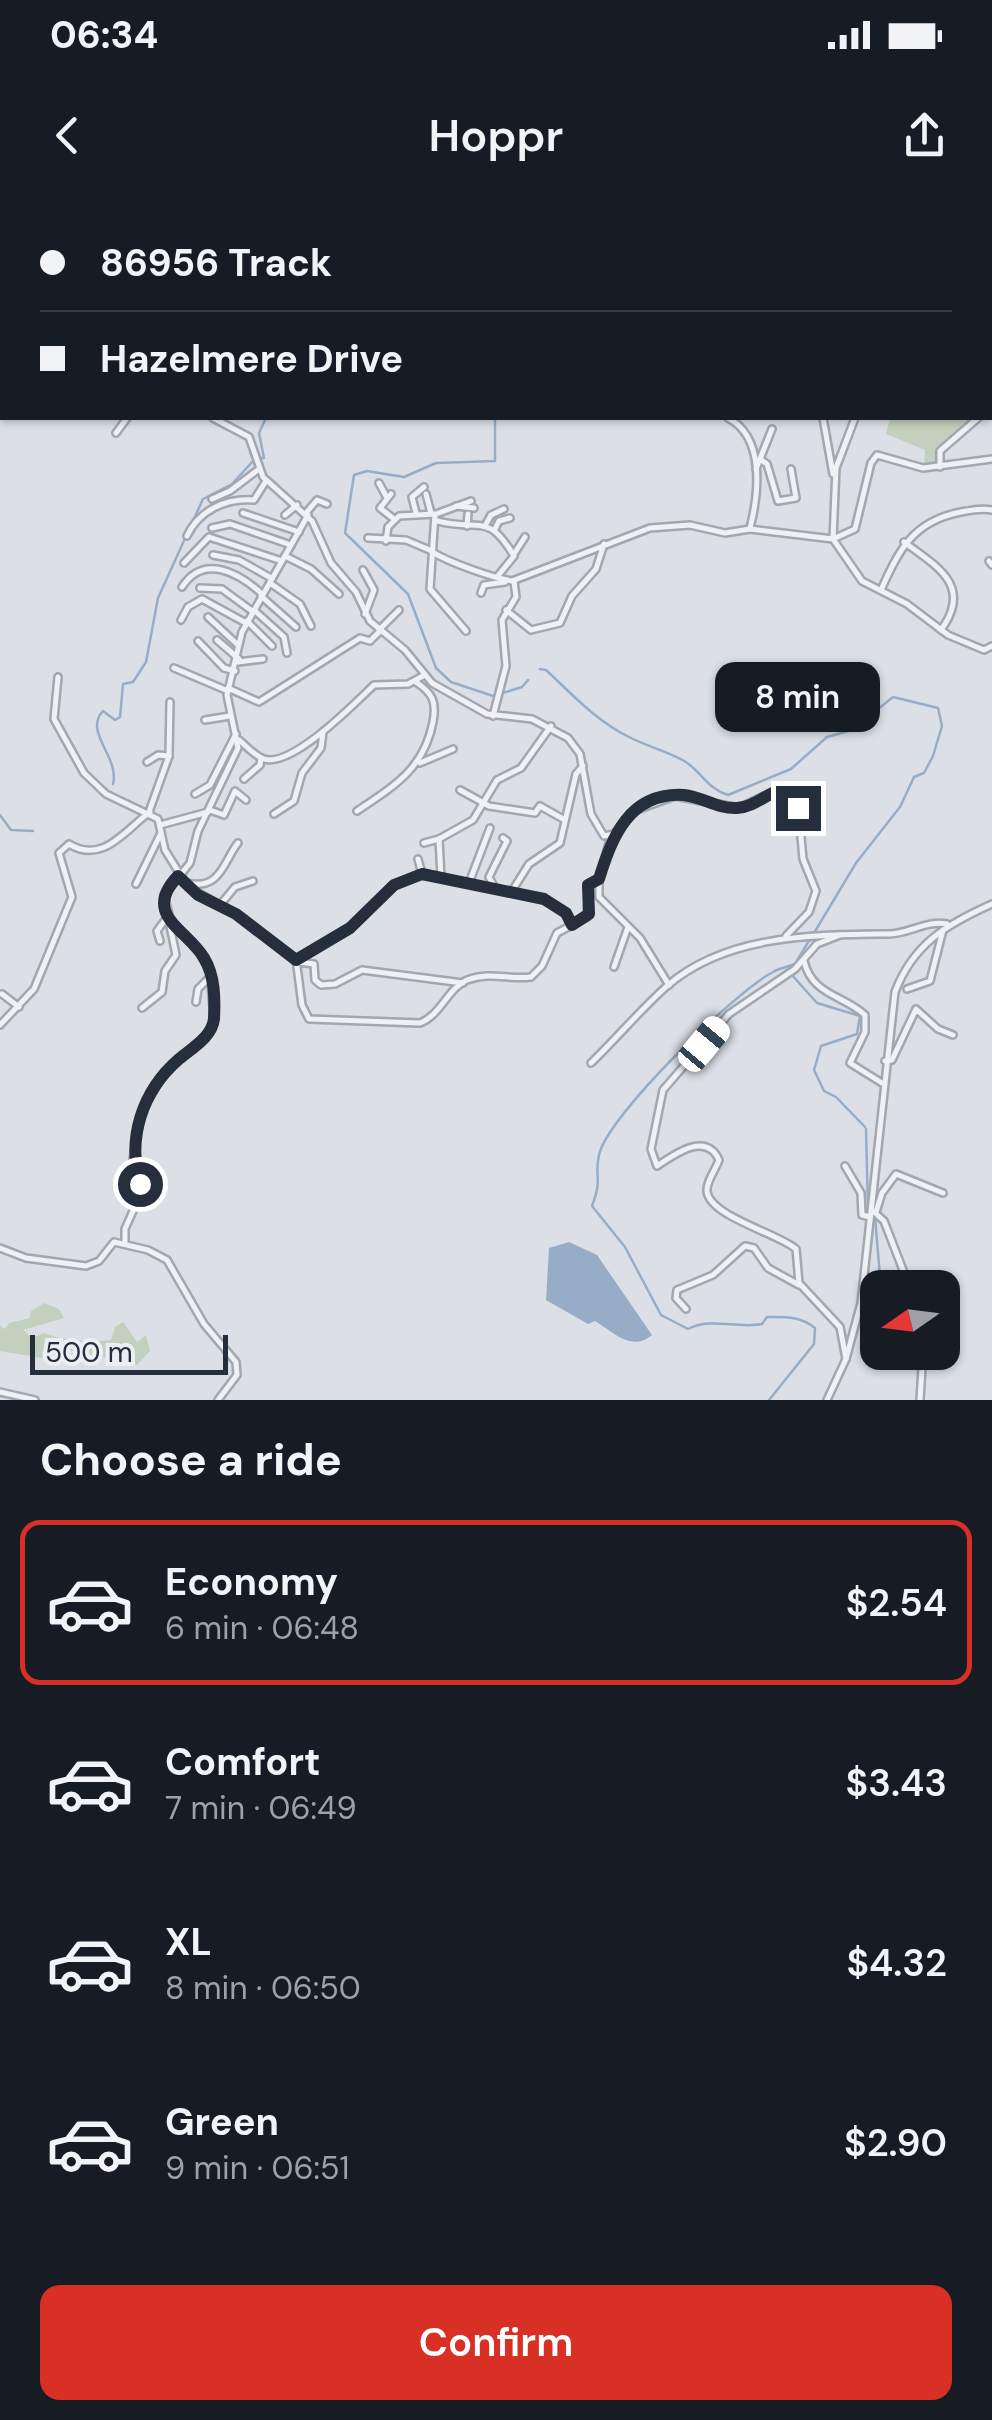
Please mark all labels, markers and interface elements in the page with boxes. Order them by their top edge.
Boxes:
text: 06:34 [50,10,158,60]
text: Hoppr [429,106,563,165]
icon: back [40,108,95,163]
icon: share [897,108,952,163]
text: 86956 Track [100,238,332,288]
text: Hazelmere Drive [100,334,403,384]
callout: 8 min [716,663,880,733]
text: 8 min [755,676,840,718]
route end [776,786,821,831]
car [673,1011,735,1077]
route start [118,1162,163,1207]
north arrow [860,1270,960,1370]
map controls [860,1270,960,1370]
scale bar [30,1330,228,1374]
text: 500 m [45,1334,133,1371]
text: Choose a ride [40,1430,342,1489]
text: Economy [165,1557,338,1607]
icon: car [45,1558,135,1648]
text: $2.54 [846,1578,947,1628]
text: 6 min · 06:48 [165,1607,359,1649]
text: Comfort [165,1737,321,1787]
icon: car [45,1738,135,1828]
text: $3.43 [846,1758,947,1808]
text: 7 min · 06:49 [165,1787,357,1829]
text: XL [165,1917,212,1967]
icon: car [45,1918,135,2008]
text: $4.32 [846,1938,947,1988]
text: 8 min · 06:50 [165,1967,361,2009]
text: Green [165,2097,279,2147]
icon: car [45,2098,135,2188]
text: $2.90 [844,2118,947,2168]
text: 9 min · 06:51 [165,2147,349,2189]
button: Confirm [40,2285,952,2400]

